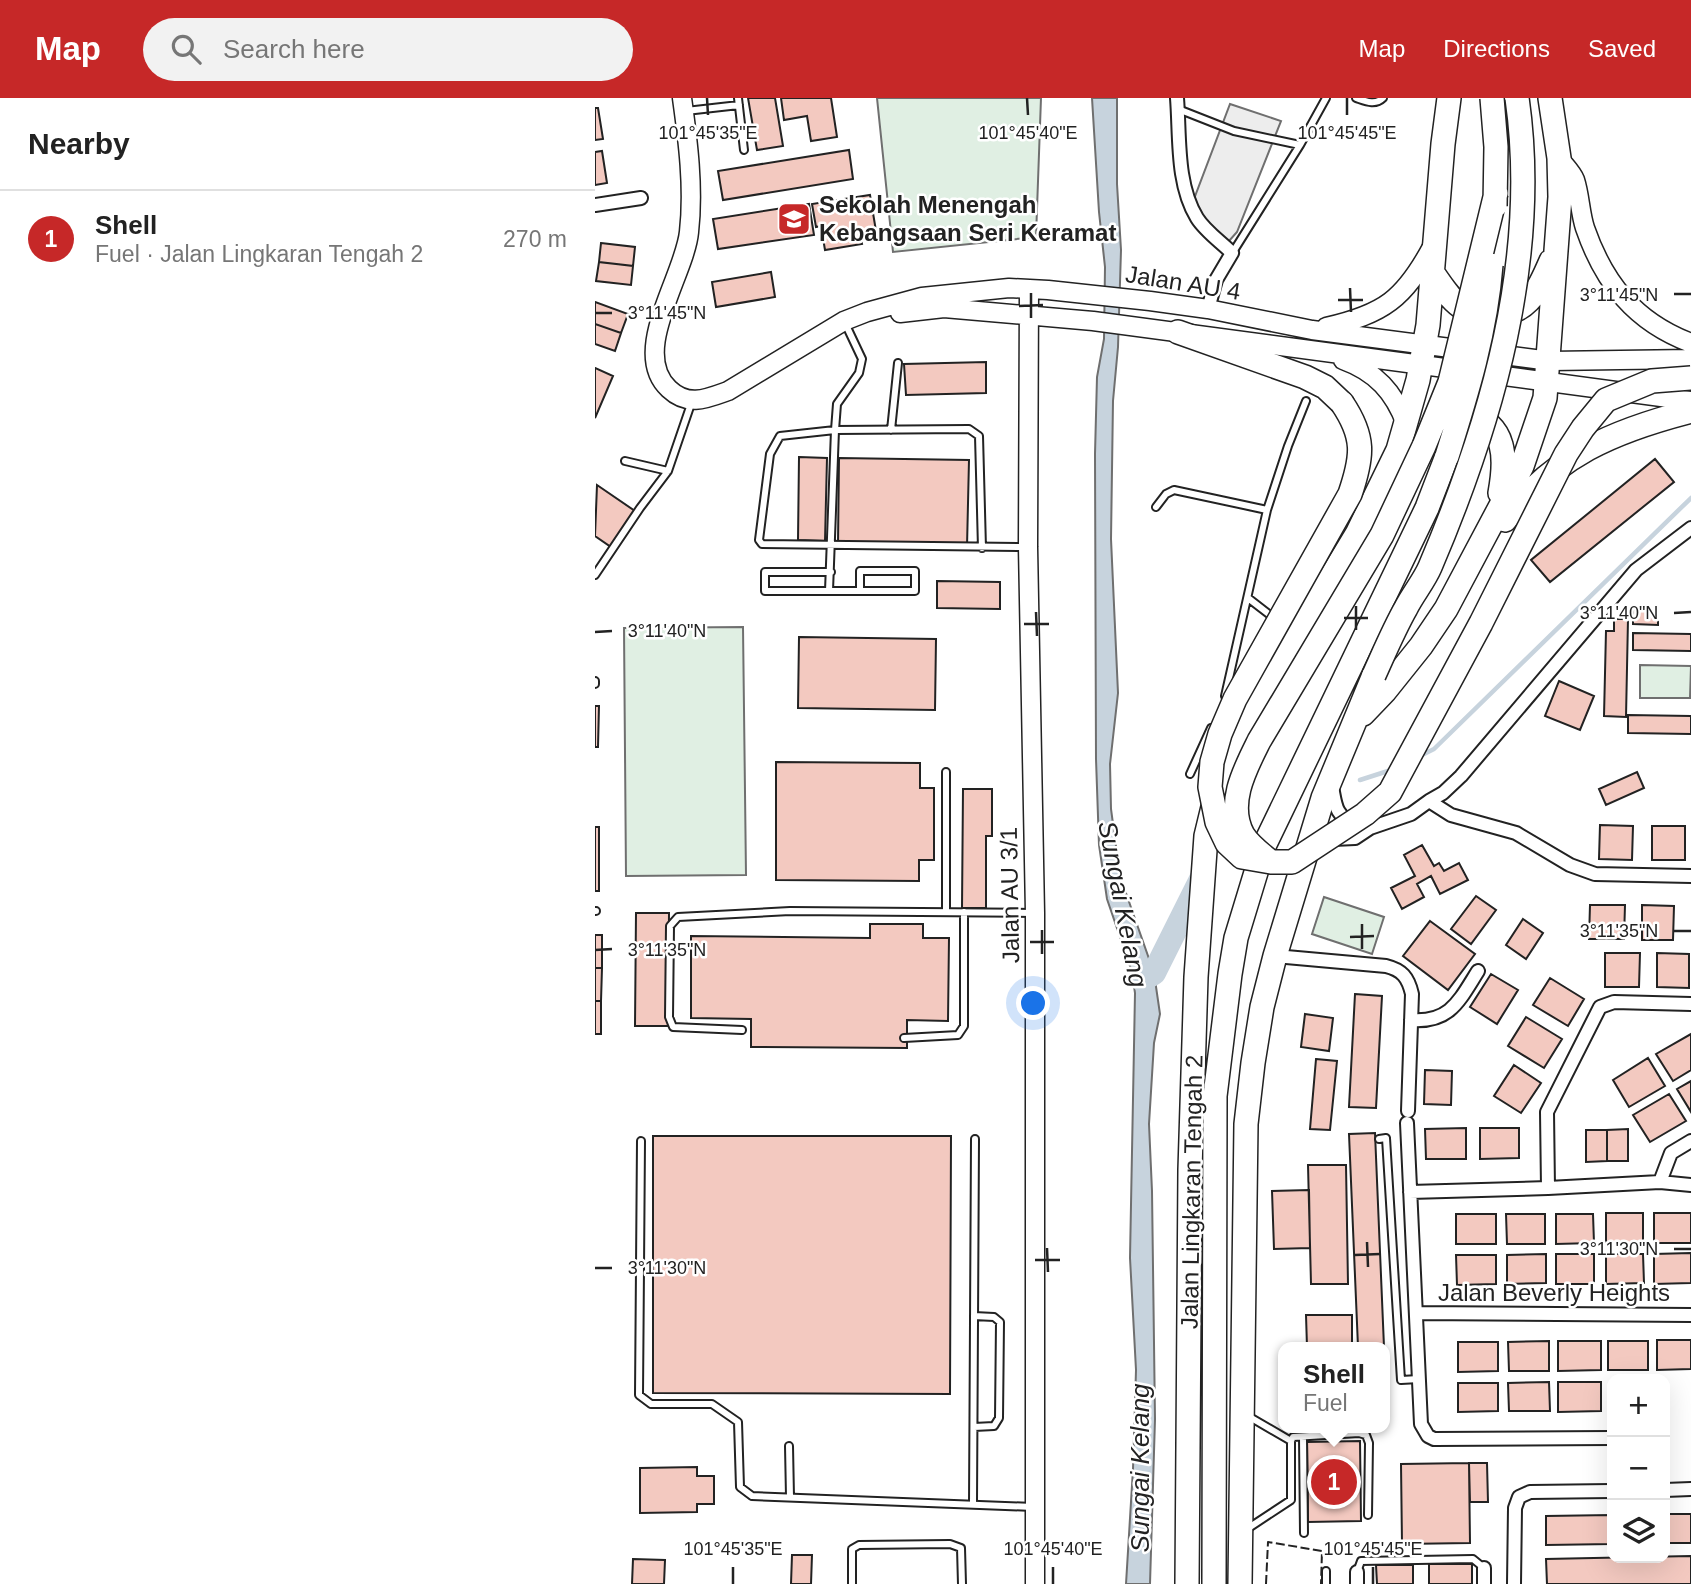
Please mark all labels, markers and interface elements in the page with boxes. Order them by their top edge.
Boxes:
search box [143,18,633,81]
text: Map [35,30,101,67]
icon: search [167,30,205,68]
text: Search here [223,34,365,64]
text: Map [1359,35,1405,62]
text: Directions [1443,35,1550,62]
text: Saved [1588,35,1656,62]
text: 101°45'35"E [658,123,758,143]
text: 101°45'40"E [978,123,1078,143]
text: 101°45'45"E [1297,123,1397,143]
text: Nearby [28,127,130,160]
place label: Sekolah Menengah Kebangsaan Seri Keramat [819,191,1116,246]
school or university icon: Sekolah Menengah Kebangsaan Seri Keramat [775,200,813,238]
text: Shell [95,210,157,240]
text: 1 [45,226,57,252]
text: 270 m [503,226,567,252]
text: Fuel · Jalan Lingkaran Tengah 2 [95,241,423,267]
street label: Jalan AU 4 [1124,260,1243,305]
text: 3°11'45"N [1580,285,1658,305]
text: 3°11'45"N [628,303,706,323]
text: 3°11'40"N [1580,603,1658,623]
text: 3°11'40"N [628,621,706,641]
water label: Sungai Kelang [1092,818,1154,990]
street label: Jalan AU 3/1 [995,827,1024,963]
text: 3°11'35"N [1580,921,1658,941]
text: 3°11'35"N [628,940,706,960]
your location [1016,986,1050,1020]
street label: Jalan Lingkaran Tengah 2 [1176,1055,1207,1329]
text: 3°11'30"N [1580,1239,1658,1259]
text: 3°11'30"N [628,1258,706,1278]
street label: Jalan Beverly Heights [1438,1279,1670,1306]
popup [1278,1342,1390,1433]
text: Shell [1303,1359,1365,1389]
map controls [1607,1374,1670,1563]
button: + [1607,1374,1670,1437]
water label: Sungai Kelang [1125,1383,1155,1553]
text: Fuel [1303,1390,1348,1416]
button: − [1607,1437,1670,1500]
pin: 1 [1311,1456,1357,1508]
button: layers [1607,1500,1670,1563]
text: 101°45'35"E [683,1539,783,1559]
text: 101°45'40"E [1003,1539,1103,1559]
text: 101°45'45"E [1323,1539,1423,1559]

